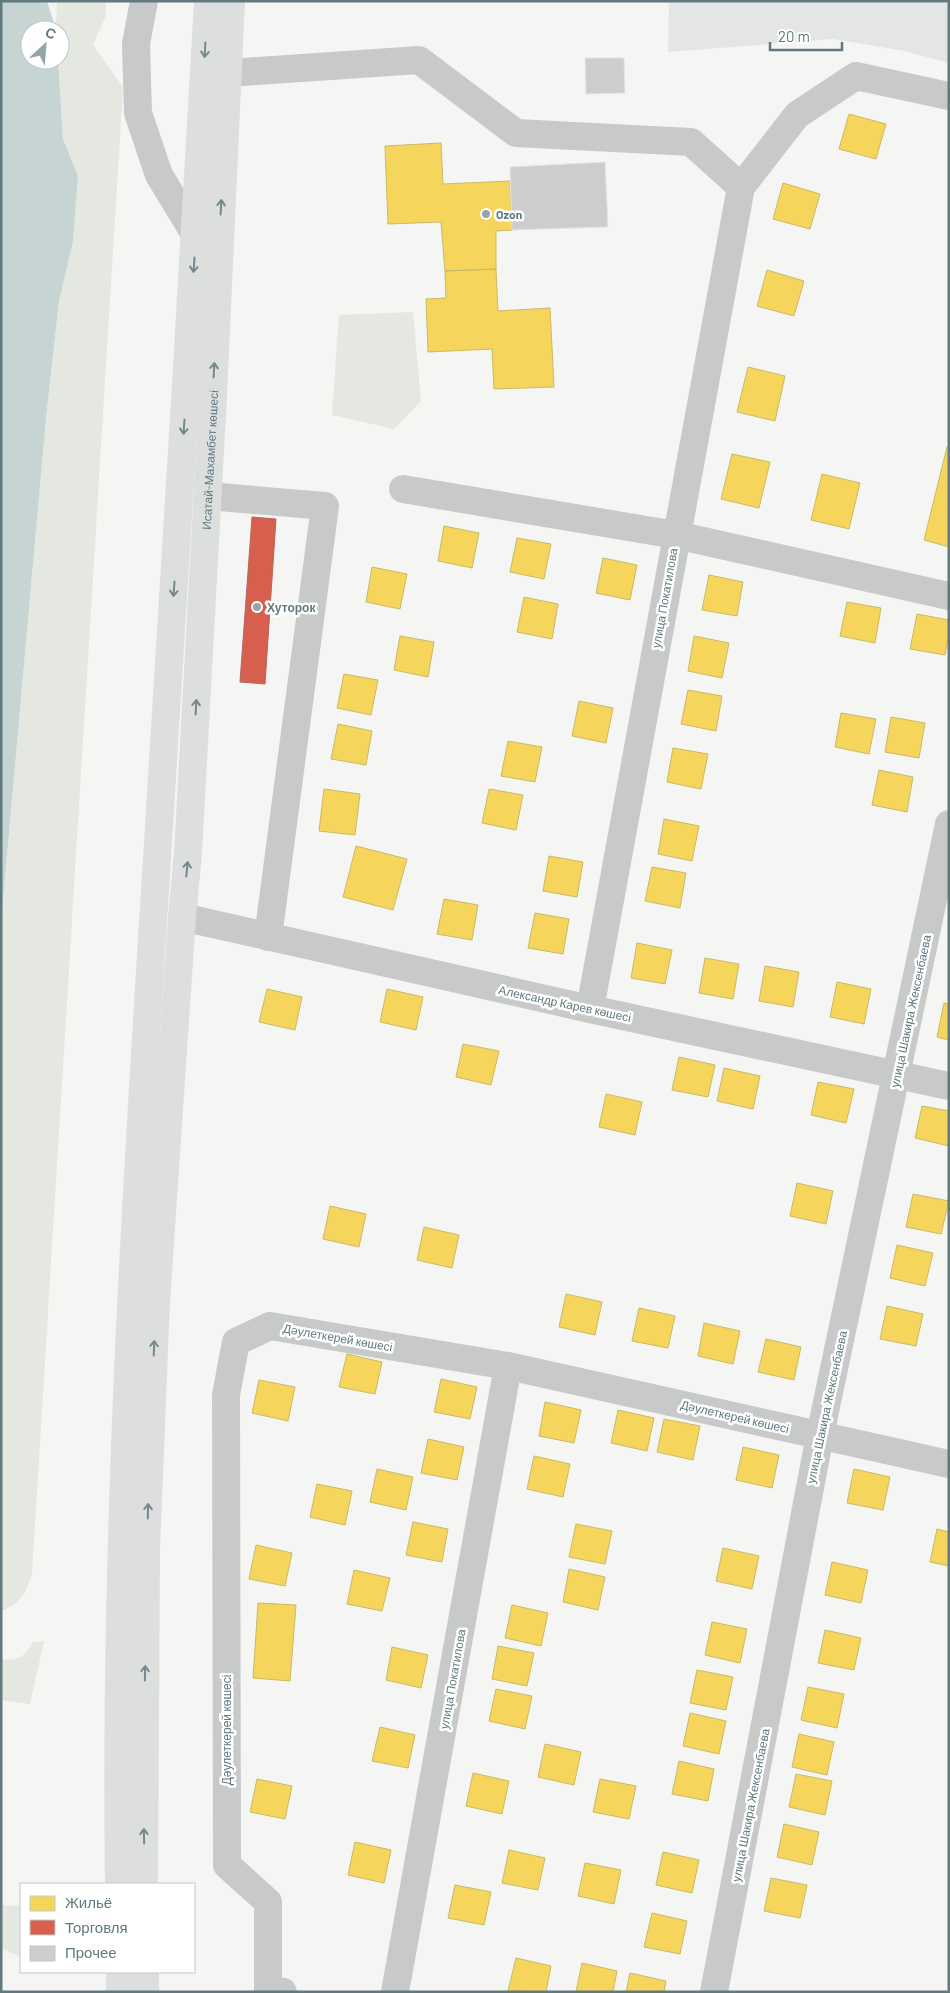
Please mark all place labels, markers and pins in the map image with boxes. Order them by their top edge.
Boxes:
place label: Ozon [496,207,522,221]
marker: Ozon [480,208,492,220]
place label: Хуторок [267,600,316,615]
marker: Хуторок [251,601,263,613]

